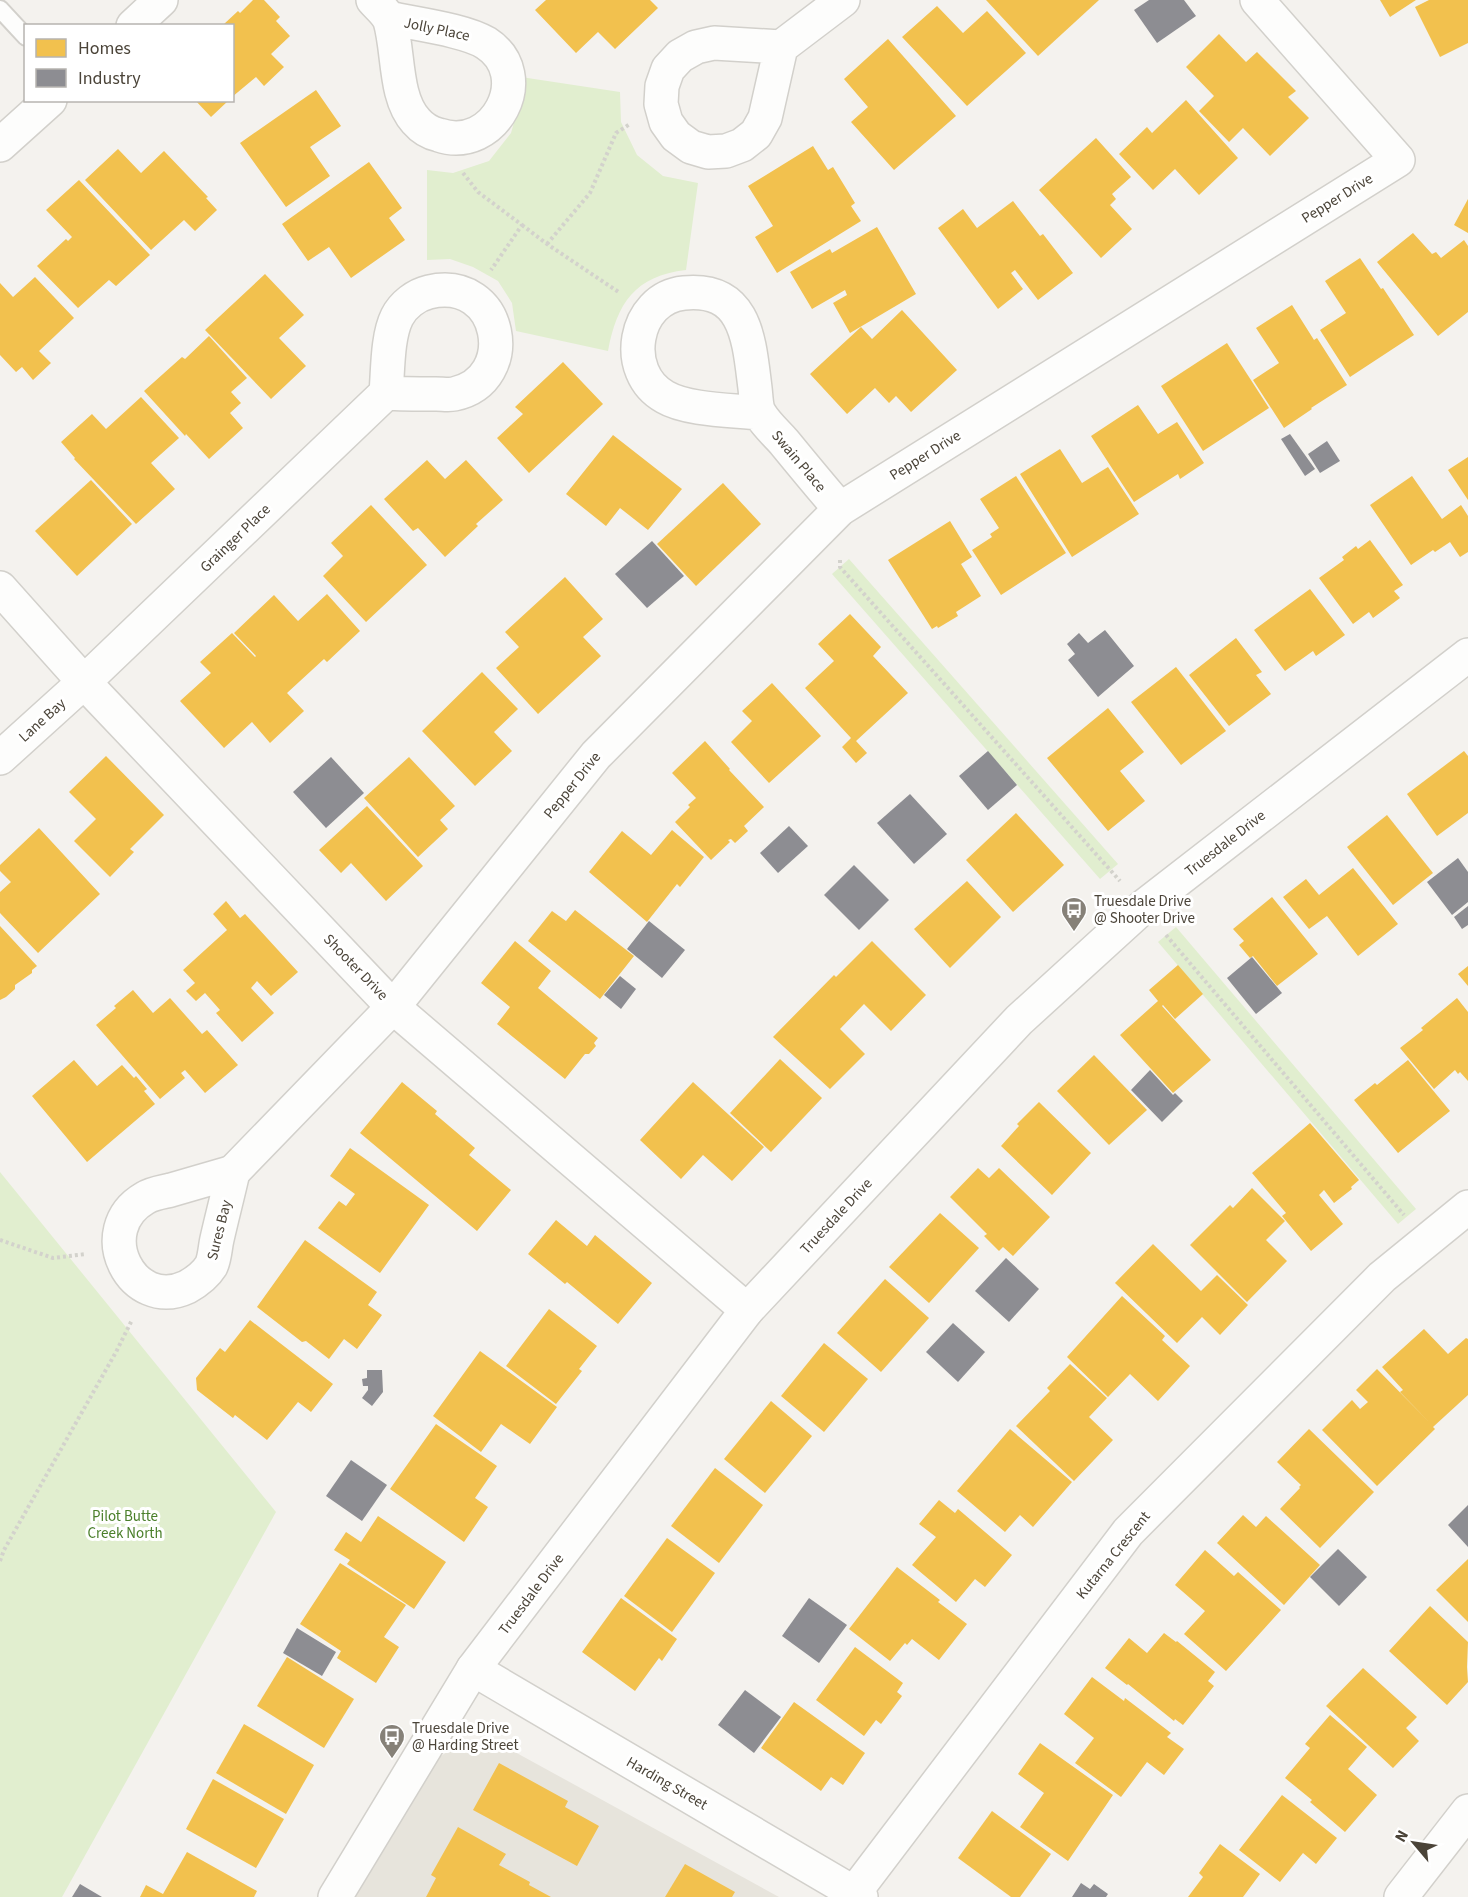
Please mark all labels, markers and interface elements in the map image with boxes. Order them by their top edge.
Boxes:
street label: Jolly Place [402,12,472,47]
legend [24,24,234,102]
text: Homes [78,36,131,61]
text: Industry [78,66,141,91]
street label: Pepper Drive [1298,168,1377,229]
street label: Pepper Drive [886,425,965,486]
street label: Swain Place [766,426,831,497]
street label: Grainger Place [196,499,275,577]
street label: Lane Bay [14,694,70,747]
street label: Pepper Drive [539,747,606,823]
street label: Truesdale Drive [1181,805,1270,882]
place label: Truesdale Drive @ Shooter Drive [1094,891,1195,929]
bus stop icon: Truesdale Drive @ Shooter Drive [1059,895,1089,933]
street label: Shooter Drive [318,929,393,1005]
street label: Truesdale Drive [796,1174,877,1259]
street label: Sures Bay [202,1198,237,1262]
park label: Pilot Butte Creek North [87,1506,163,1544]
street label: Kutarna Crescent [1071,1507,1155,1604]
street label: Truesdale Drive [494,1549,569,1639]
place label: Truesdale Drive @ Harding Street [412,1718,518,1756]
bus stop icon: Truesdale Drive @ Harding Street [377,1722,407,1760]
street label: Harding Street [622,1752,711,1815]
north arrow [1384,1813,1444,1873]
text: N [1390,1826,1414,1846]

